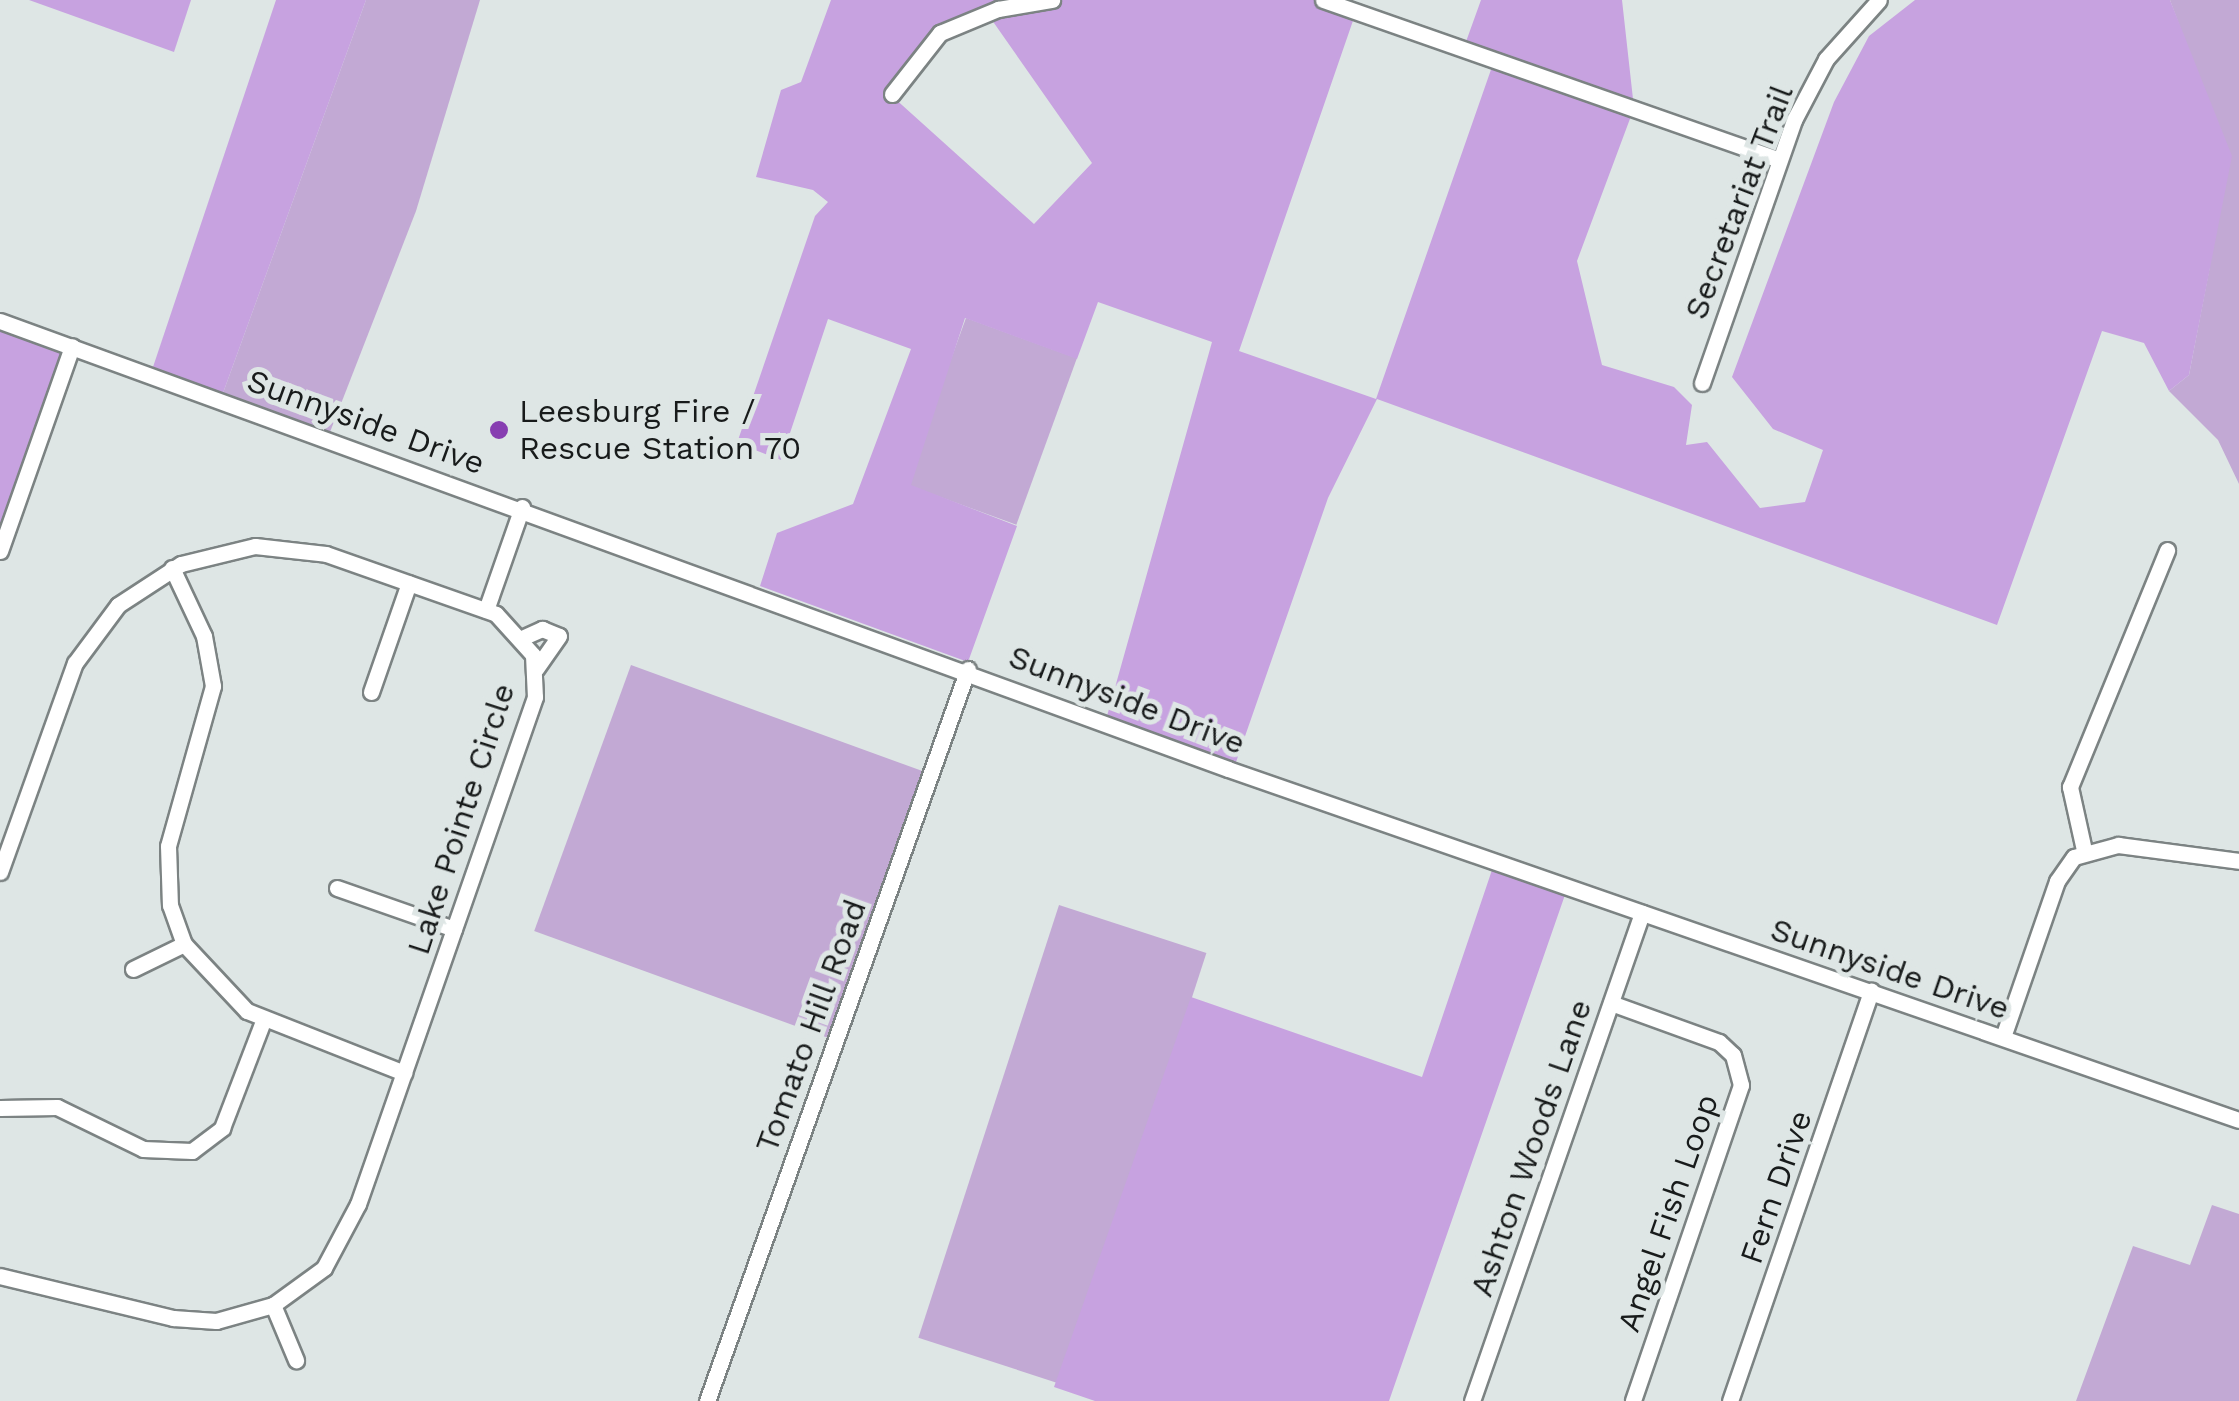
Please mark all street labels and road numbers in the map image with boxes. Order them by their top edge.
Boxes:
street label: Secretariat Trail [1677,79,1801,325]
street label: Sunnyside Drive [242,361,490,483]
street label: Sunnyside Drive [1004,637,1250,763]
street label: Lake Pointe Circle [399,679,523,959]
street label: Tomato Hill Road [747,894,875,1158]
street label: Sunnyside Drive [1766,910,2014,1028]
street label: Ashton Woods Lane [1462,994,1600,1302]
street label: Angel Fish Loop [1609,1089,1727,1337]
street label: Fern Drive [1732,1105,1820,1269]

